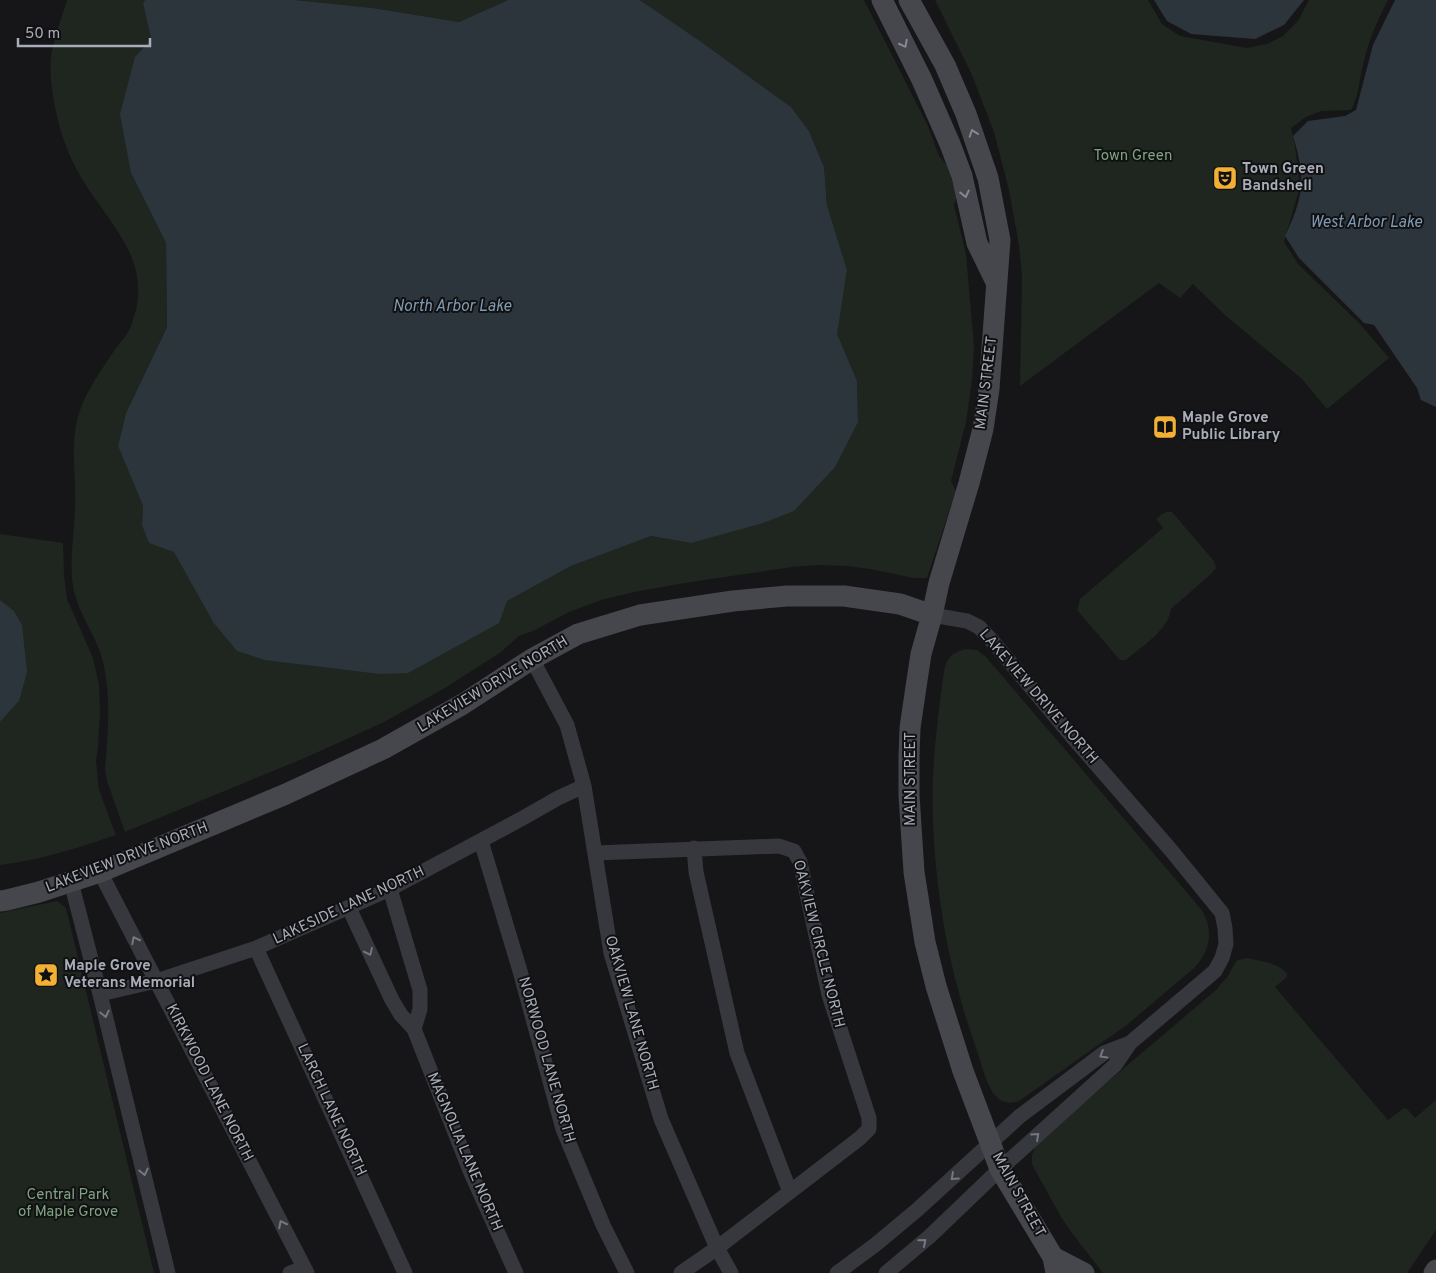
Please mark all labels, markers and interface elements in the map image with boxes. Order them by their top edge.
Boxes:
scale bar [18,15,150,47]
text: 50 m [25,25,60,44]
one-way arrow [898,38,908,47]
one-way arrow [968,129,978,138]
park label: Town Green [1093,147,1173,166]
place label: Town Green Bandshell [1242,160,1324,196]
theatre icon: Town Green Bandshell [1212,165,1238,191]
one-way arrow [960,189,970,198]
water label: West Arbor Lake [1310,213,1423,233]
water label: North Arbor Lake [393,297,512,317]
street label: MAIN STREET [972,335,1002,431]
place label: Maple Grove Public Library [1182,409,1281,445]
library icon: Maple Grove Public Library [1152,414,1178,440]
street label: LAKEVIEW DRIVE NORTH [974,626,1102,768]
street label: LAKEVIEW DRIVE NORTH [414,632,572,738]
street label: MAIN STREET [902,732,921,826]
street label: LAKEVIEW DRIVE NORTH [43,818,211,898]
street label: OAKVIEW CIRCLE NORTH [788,858,848,1030]
street label: LAKESIDE LANE NORTH [270,863,428,949]
street label: OAKVIEW LANE NORTH [600,934,662,1092]
one-way arrow [131,936,141,945]
one-way arrow [363,947,374,956]
place label: Maple Grove Veterans Memorial [64,957,195,993]
place icon: Maple Grove Veterans Memorial [33,962,59,988]
street label: NORWOOD LANE NORTH [513,975,579,1145]
street label: KIRKWOOD LANE NORTH [161,1001,257,1165]
one-way arrow [99,1010,110,1019]
street label: LARCH LANE NORTH [292,1041,370,1179]
one-way arrow [1100,1048,1109,1058]
street label: MAGNOLIA LANE NORTH [422,1070,506,1234]
one-way arrow [1031,1133,1040,1142]
street label: MAIN STREET [987,1149,1049,1241]
one-way arrow [138,1167,149,1176]
one-way arrow [950,1172,959,1181]
park label: Central Park of Maple Grove [18,1186,118,1222]
one-way arrow [278,1221,288,1230]
one-way arrow [917,1239,926,1247]

